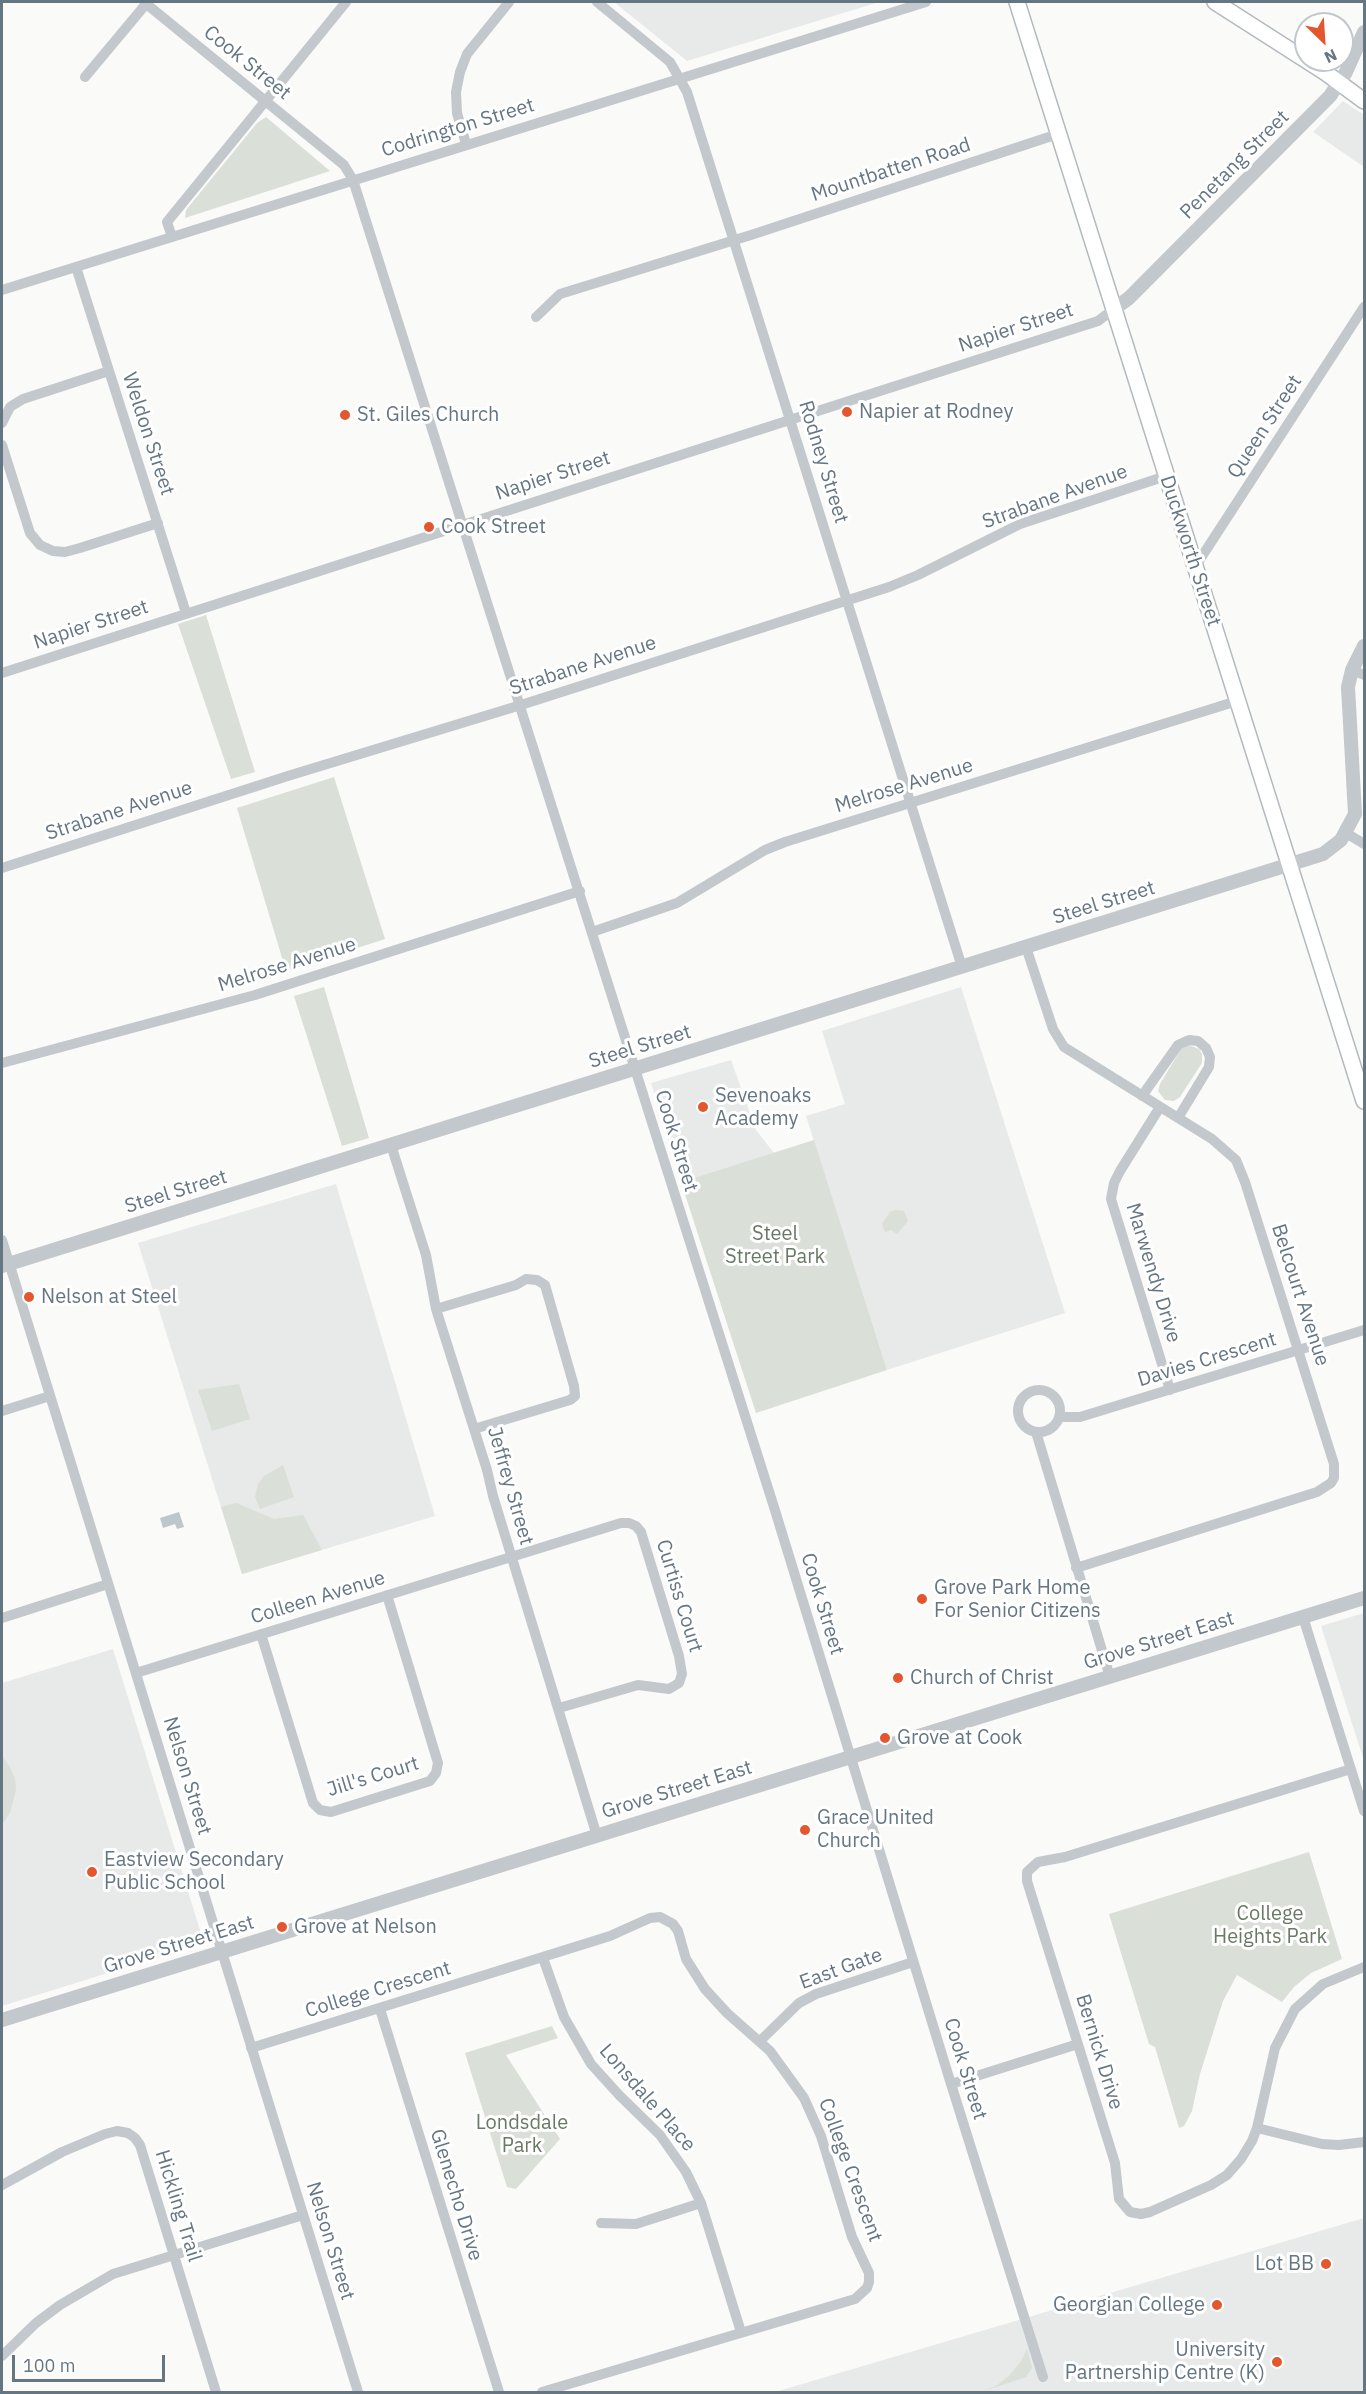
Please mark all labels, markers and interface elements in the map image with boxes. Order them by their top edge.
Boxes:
north arrow [1294,12,1354,72]
street label: Cook Street [199,21,295,105]
text: N [1321,45,1340,68]
street label: Codrington Street [379,93,537,163]
street label: Penetang Street [1176,106,1294,224]
street label: Mountbatten Road [808,133,974,207]
street label: Napier Street [956,298,1076,358]
street label: Weldon Street [117,370,179,498]
street label: Queen Street [1223,371,1307,483]
street label: Rodney Street [793,398,853,526]
place label: Napier at Rodney [859,400,1013,424]
place label: St. Giles Church [357,403,499,427]
marker: Napier at Rodney [840,405,854,419]
marker: St. Giles Church [338,408,352,422]
street label: Napier Street [493,446,613,506]
street label: Strabane Avenue [979,460,1131,534]
street label: Duckworth Street [1154,473,1226,629]
place label: Cook Street [441,515,546,539]
marker: Cook Street [422,520,436,534]
street label: Napier Street [31,595,151,655]
street label: Strabane Avenue [507,631,659,701]
street label: Melrose Avenue [832,754,976,818]
street label: Strabane Avenue [43,776,195,846]
street label: Steel Street [1050,876,1158,930]
street label: Melrose Avenue [215,933,359,997]
street label: Steel Street [586,1020,694,1074]
place label: Sevenoaks Academy [715,1084,811,1131]
street label: Cook Street [649,1087,703,1195]
marker: Sevenoaks Academy [696,1100,710,1114]
street label: Steel Street [122,1165,230,1219]
street label: Marwendy Drive [1120,1200,1186,1346]
street label: Belcourt Avenue [1266,1221,1334,1369]
park label: Steel Street Park [725,1222,825,1269]
place label: Nelson at Steel [41,1285,177,1309]
marker: Nelson at Steel [22,1290,36,1304]
street label: Davies Crescent [1135,1327,1279,1393]
street label: Jeffrey Street [482,1424,538,1548]
street label: Curtiss Court [650,1537,708,1655]
street label: Cook Street [795,1550,849,1658]
street label: Colleen Avenue [248,1566,388,1630]
place label: Grove Park Home For Senior Citizens [934,1576,1101,1623]
marker: Grove Park Home For Senior Citizens [915,1592,929,1606]
street label: Grove Street East [1081,1607,1237,1675]
place label: Church of Christ [910,1666,1054,1690]
marker: Church of Christ [891,1671,905,1685]
street label: Nelson Street [158,1714,216,1838]
place label: Grove at Cook [897,1726,1022,1750]
marker: Grove at Cook [878,1731,892,1745]
street label: Jill's Court [324,1752,422,1802]
street label: Grove Street East [599,1756,755,1824]
place label: Grace United Church [817,1806,934,1853]
marker: Grace United Church [798,1823,812,1837]
place label: Eastview Secondary Public School [104,1848,284,1895]
marker: Eastview Secondary Public School [85,1865,99,1879]
park label: College Heights Park [1213,1902,1327,1949]
street label: Grove Street East [101,1911,257,1979]
place label: Grove at Nelson [294,1915,437,1939]
marker: Grove at Nelson [275,1920,289,1934]
street label: East Gate [796,1943,886,1995]
street label: College Crescent [302,1956,454,2024]
street label: Bernick Drive [1070,1991,1128,2113]
street label: Cook Street [938,2015,992,2123]
street label: Lonsdale Place [594,2039,700,2157]
street label: College Crescent [813,2095,887,2245]
park label: Londsdale Park [476,2111,568,2158]
street label: Glenecho Drive [425,2126,487,2264]
street label: Hickling Trail [150,2147,206,2265]
street label: Nelson Street [301,2179,359,2303]
place label: Lot BB [1255,2252,1314,2276]
marker: Lot BB [1319,2257,1333,2271]
place label: Georgian College [1053,2293,1205,2317]
marker: Georgian College [1210,2298,1224,2312]
place label: University Partnership Centre (K) [1065,2338,1265,2385]
scale bar [15,2343,168,2381]
text: 100 m [23,2354,75,2377]
marker: University Partnership Centre (K) [1270,2355,1284,2369]

